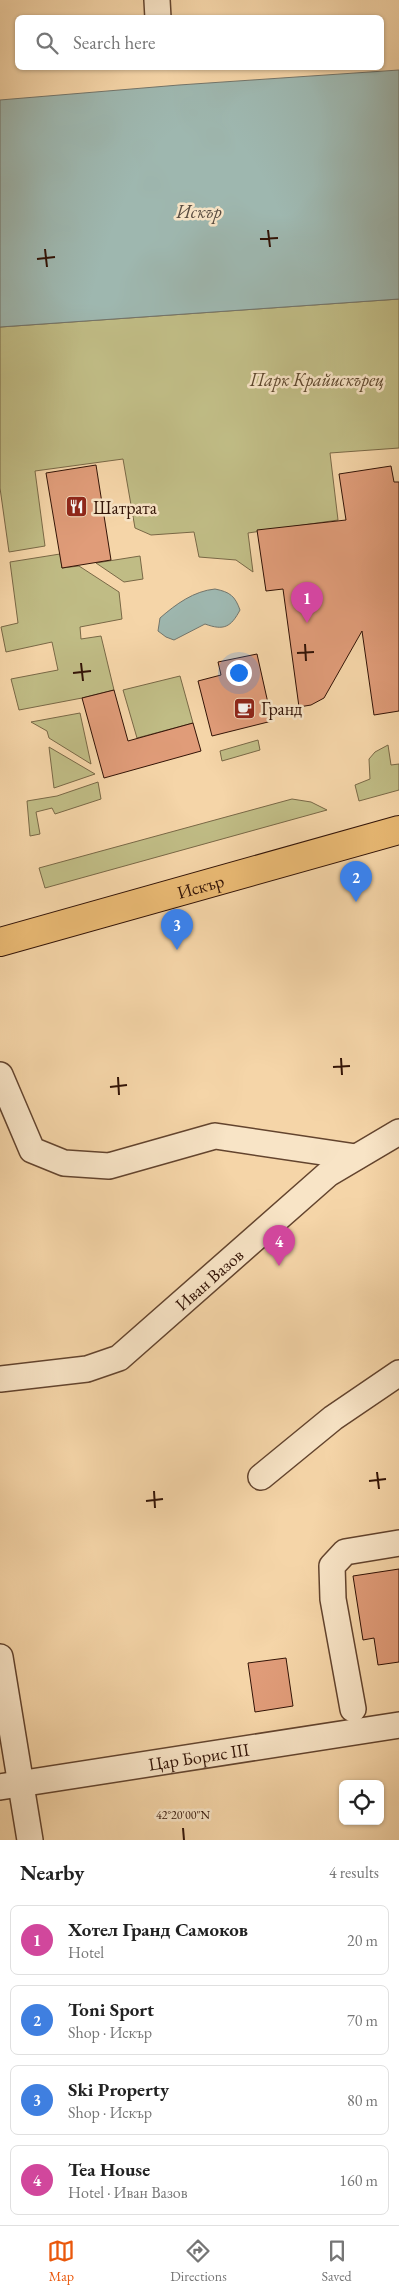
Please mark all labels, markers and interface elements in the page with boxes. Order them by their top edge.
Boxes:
search box [15,15,384,70]
icon: search [33,29,61,57]
text: Search here [73,30,155,55]
water label: Искър [175,199,222,224]
park label: Парк Крайискърец [249,368,384,392]
restaurant icon: Шатрата [65,495,89,519]
place label: Шатрата [93,496,158,519]
pin: 1 [291,582,323,623]
your location [226,660,252,686]
cafe icon: Гранд [233,696,257,720]
place label: Гранд [261,697,302,720]
pin: 2 [340,861,372,902]
street label: Искър [174,868,226,903]
pin: 3 [161,909,193,950]
pin: 4 [263,1225,295,1266]
street label: Иван Вазов [170,1243,248,1315]
street label: Цар Борис III [147,1737,251,1775]
map controls [339,1780,384,1825]
button: locate [339,1780,384,1825]
text: 42°20'00"N [156,1807,210,1823]
text: Nearby [20,1859,84,1886]
text: 4 results [329,1862,379,1883]
text: Хотел Гранд Самоков [68,1917,248,1942]
text: 1 [33,1930,41,1951]
text: 20 m [347,1930,378,1951]
text: Hotel [68,1942,104,1963]
text: Toni Sport [68,1997,154,2022]
text: 2 [33,2010,41,2031]
text: 70 m [347,2010,378,2031]
text: Shop · Искър [68,2022,152,2043]
text: Ski Property [68,2077,169,2102]
text: 3 [33,2090,41,2111]
text: 80 m [347,2090,378,2111]
text: Shop · Искър [68,2102,152,2123]
text: Tea House [68,2157,150,2182]
text: 4 [33,2170,41,2191]
text: 160 m [339,2170,378,2191]
text: Hotel · Иван Вазов [68,2182,188,2203]
tab: Map [47,2237,75,2285]
tab: Directions [170,2237,227,2285]
tab: Saved [322,2237,352,2285]

